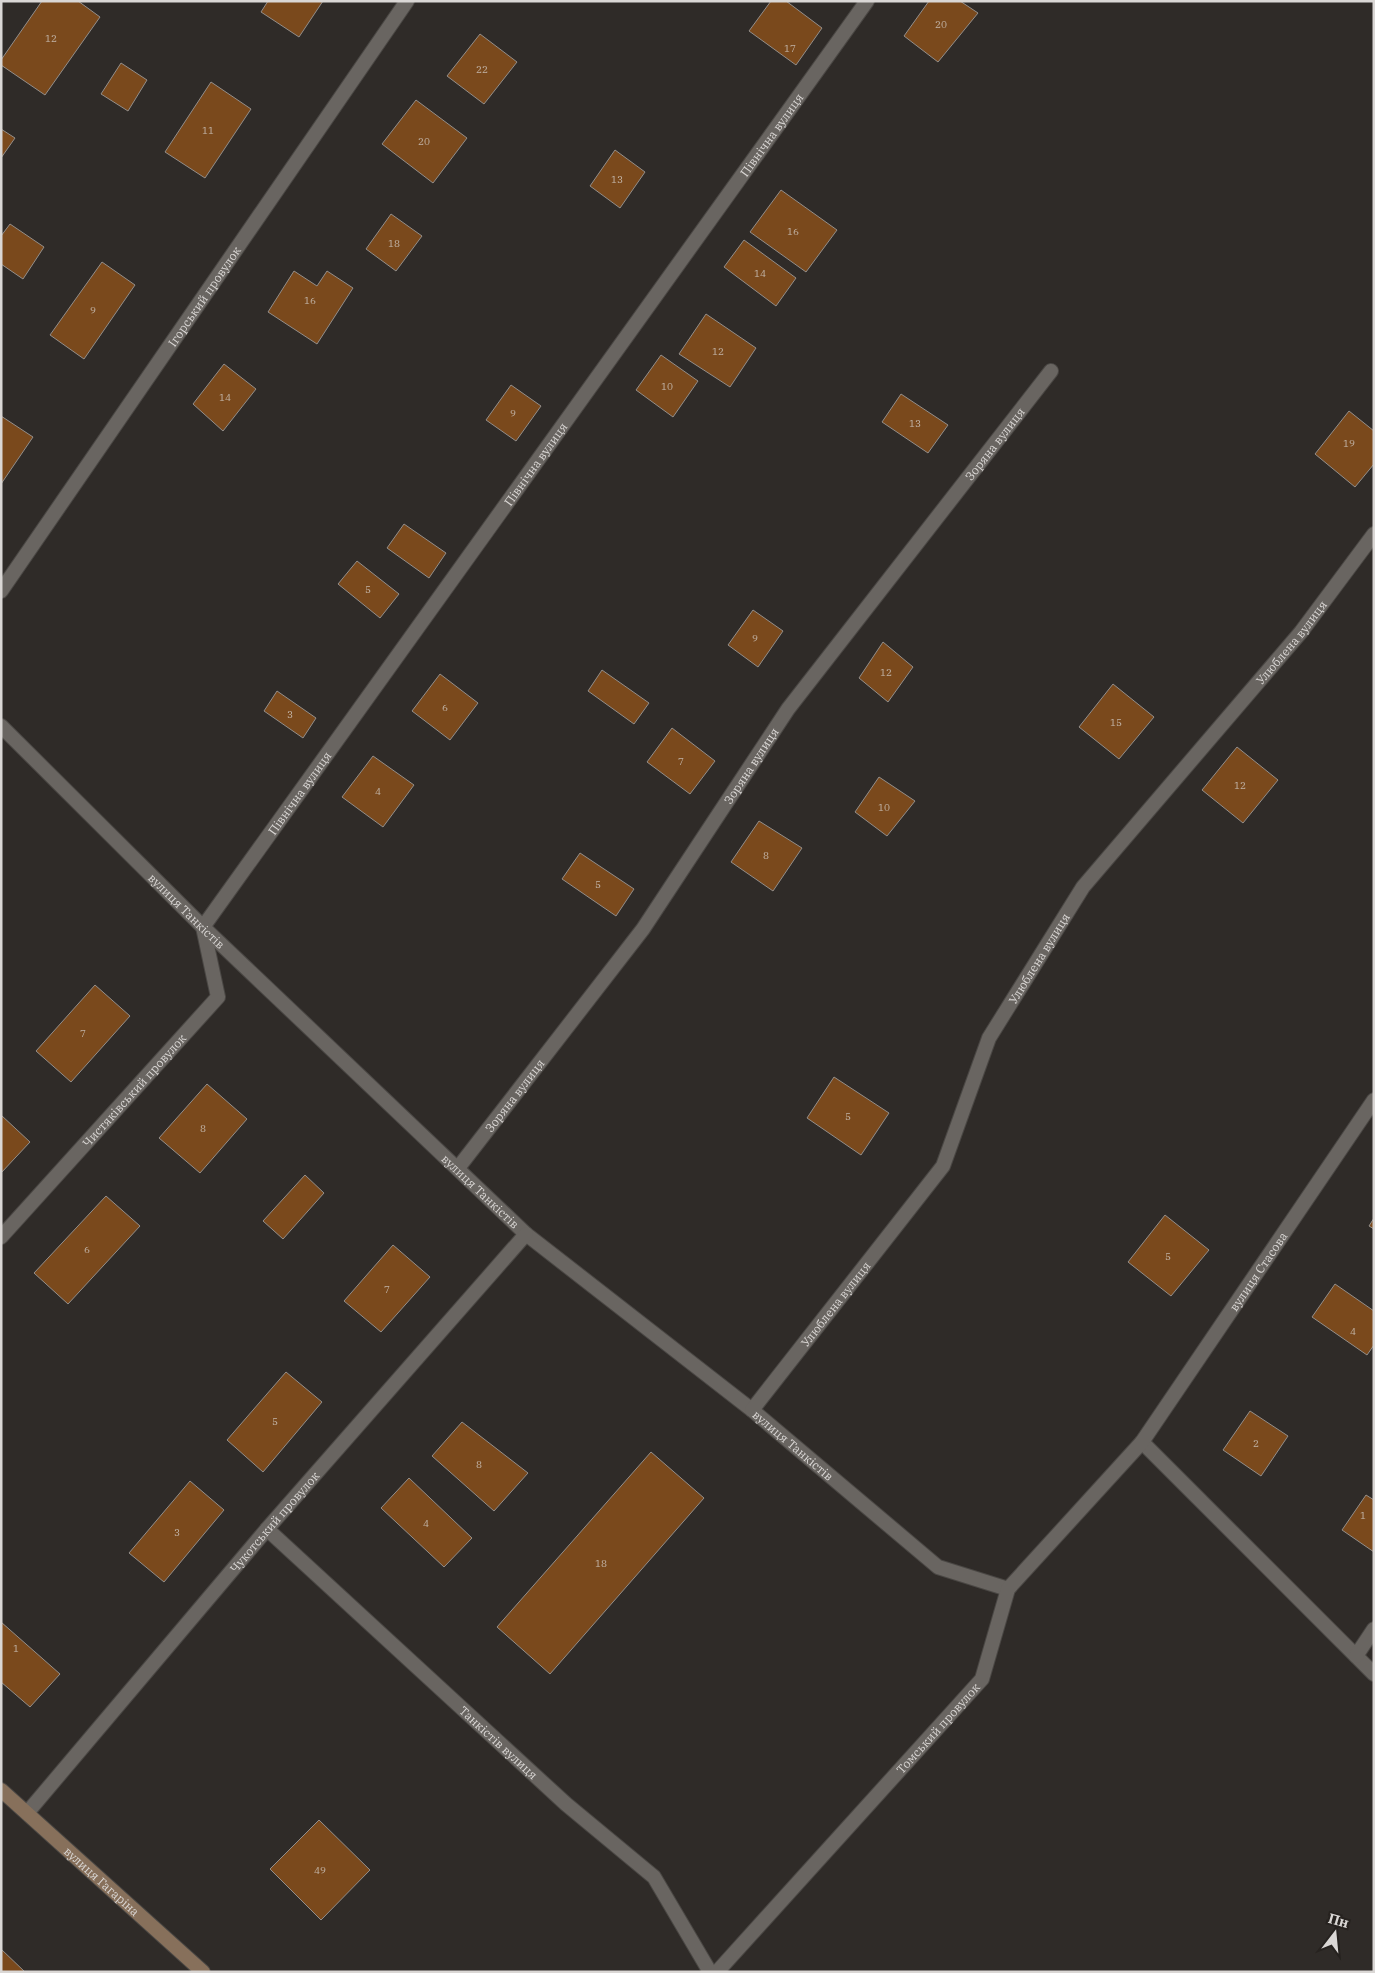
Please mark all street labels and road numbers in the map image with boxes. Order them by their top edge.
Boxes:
street label: Північна вулиця [736,90,806,179]
street label: Ігорський провулок [164,243,244,349]
street label: Зоряна вулиця [961,404,1028,483]
street label: Північна вулиця [500,419,570,508]
street label: Улюблена вулиця [1252,597,1330,687]
street label: Зоряна вулиця [720,724,781,807]
street label: Північна вулиця [264,748,334,837]
street label: вулиця Танкістів [146,870,228,952]
street label: Улюблена вулиця [1005,910,1073,1006]
street label: Чистяківський провулок [79,1030,189,1150]
street label: Зоряна вулиця [481,1056,547,1135]
street label: вулиця Танкістів [439,1151,523,1231]
street label: вулиця Стасова [1226,1228,1290,1314]
street label: Улюблена вулиця [797,1258,873,1349]
street label: вулиця Танкістів [750,1406,837,1483]
street label: Чукотський провулок [226,1468,322,1575]
street label: Томський провулок [893,1680,983,1776]
street label: Танкістів вулиця [457,1703,541,1782]
street label: вулиця Гагаріна [61,1843,143,1919]

